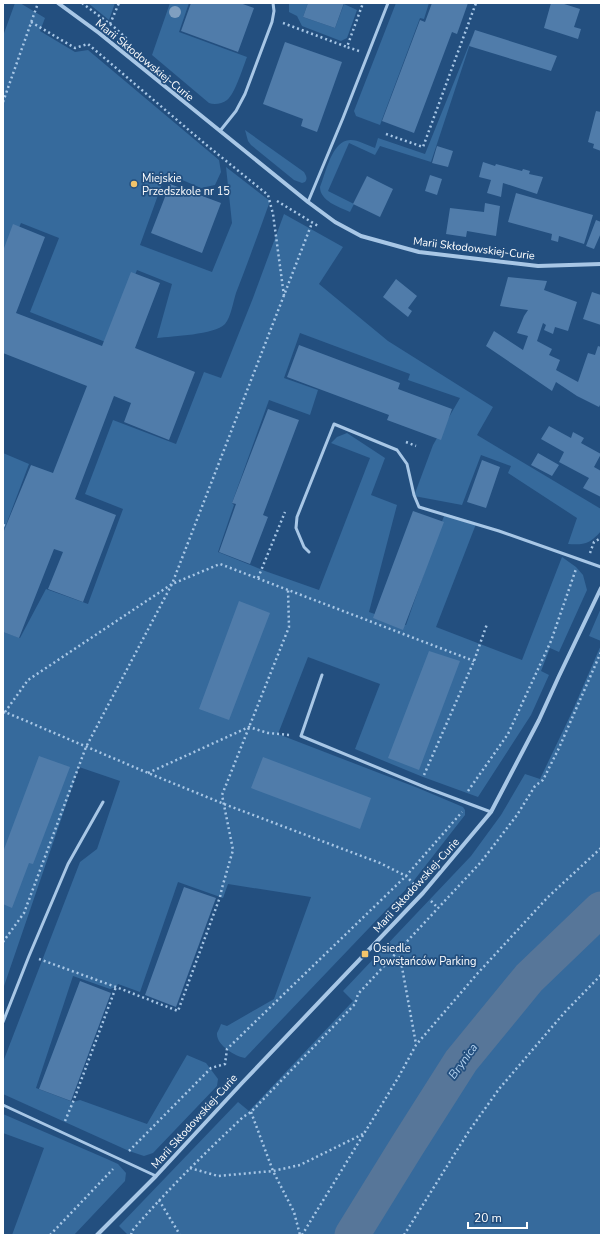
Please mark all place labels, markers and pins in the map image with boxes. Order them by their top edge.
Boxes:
place label: Miejskie Przedszkole nr 15 [142,171,230,199]
marker: Miejskie Przedszkole nr 15 [129,179,139,189]
place label: Osiedle Powstańców Parking [373,941,476,969]
marker: Osiedle Powstańców Parking [360,949,370,959]

